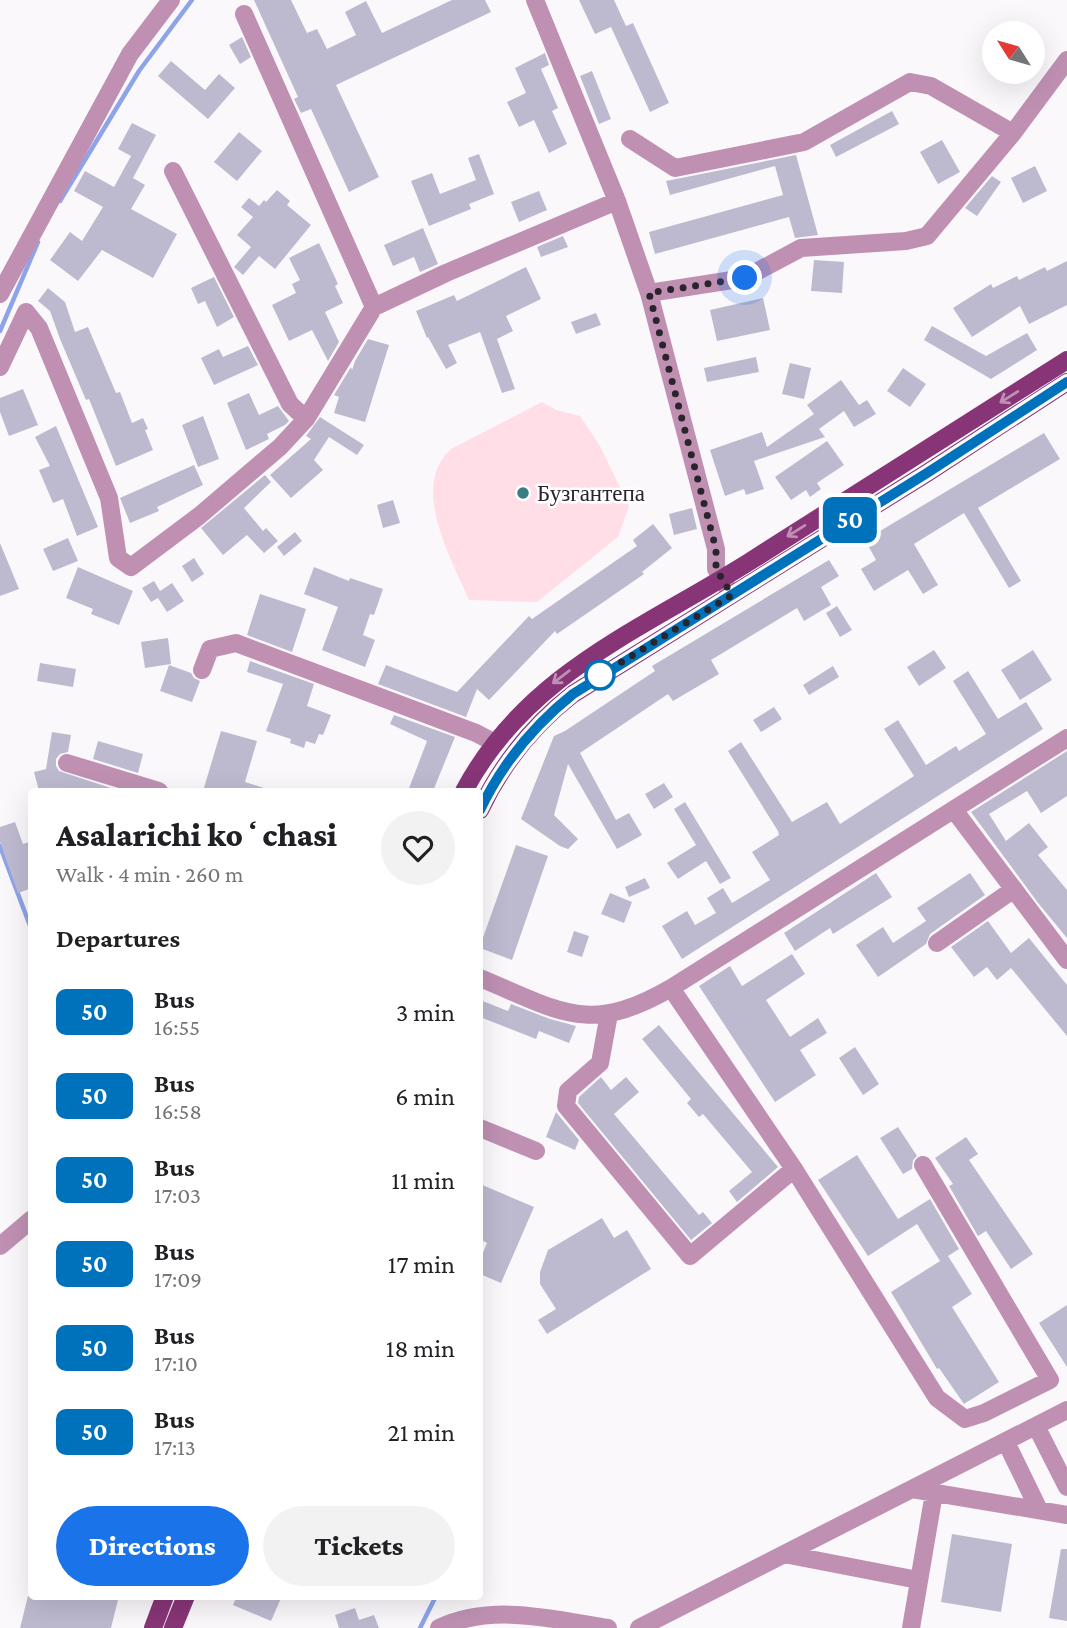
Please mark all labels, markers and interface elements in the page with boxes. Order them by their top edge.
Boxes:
north arrow [982,21,1045,84]
map controls [982,21,1045,84]
your location [727,260,762,295]
one-way arrow [1000,390,1020,404]
place label: Бузгантепа [537,480,645,506]
marker: Бузгантепа [515,485,531,501]
line badge: 50 [818,497,882,543]
text: 50 [837,506,863,533]
one-way arrow [787,525,807,539]
unlabelled marker [585,660,615,690]
one-way arrow [552,669,571,684]
button: heart [381,811,455,885]
text: Asalarichi koʻchasi [56,816,337,853]
text: Walk · 4 min · 260 m [56,861,243,887]
text: Departures [56,924,180,953]
text: Bus [154,985,195,1014]
text: 50 [81,998,108,1025]
text: 3 min [396,998,455,1027]
text: 16:55 [154,1014,200,1040]
text: Bus [154,1069,195,1098]
text: 50 [81,1082,108,1109]
text: 6 min [395,1082,455,1111]
text: 16:58 [154,1098,202,1124]
text: Bus [154,1153,195,1182]
text: 50 [81,1166,108,1193]
text: 11 min [391,1166,455,1195]
text: 17:03 [154,1182,201,1208]
text: Bus [154,1237,195,1266]
text: 50 [81,1250,108,1277]
text: 17 min [388,1250,455,1279]
text: 17:09 [154,1266,202,1292]
text: Bus [154,1321,195,1350]
text: 50 [81,1334,108,1361]
text: 18 min [386,1334,455,1363]
text: 17:10 [154,1350,198,1376]
text: Bus [154,1405,195,1434]
text: 50 [81,1418,108,1445]
text: 21 min [387,1418,455,1447]
text: 17:13 [154,1434,196,1460]
button: Directions [56,1506,249,1586]
button: Tickets [263,1506,455,1586]

